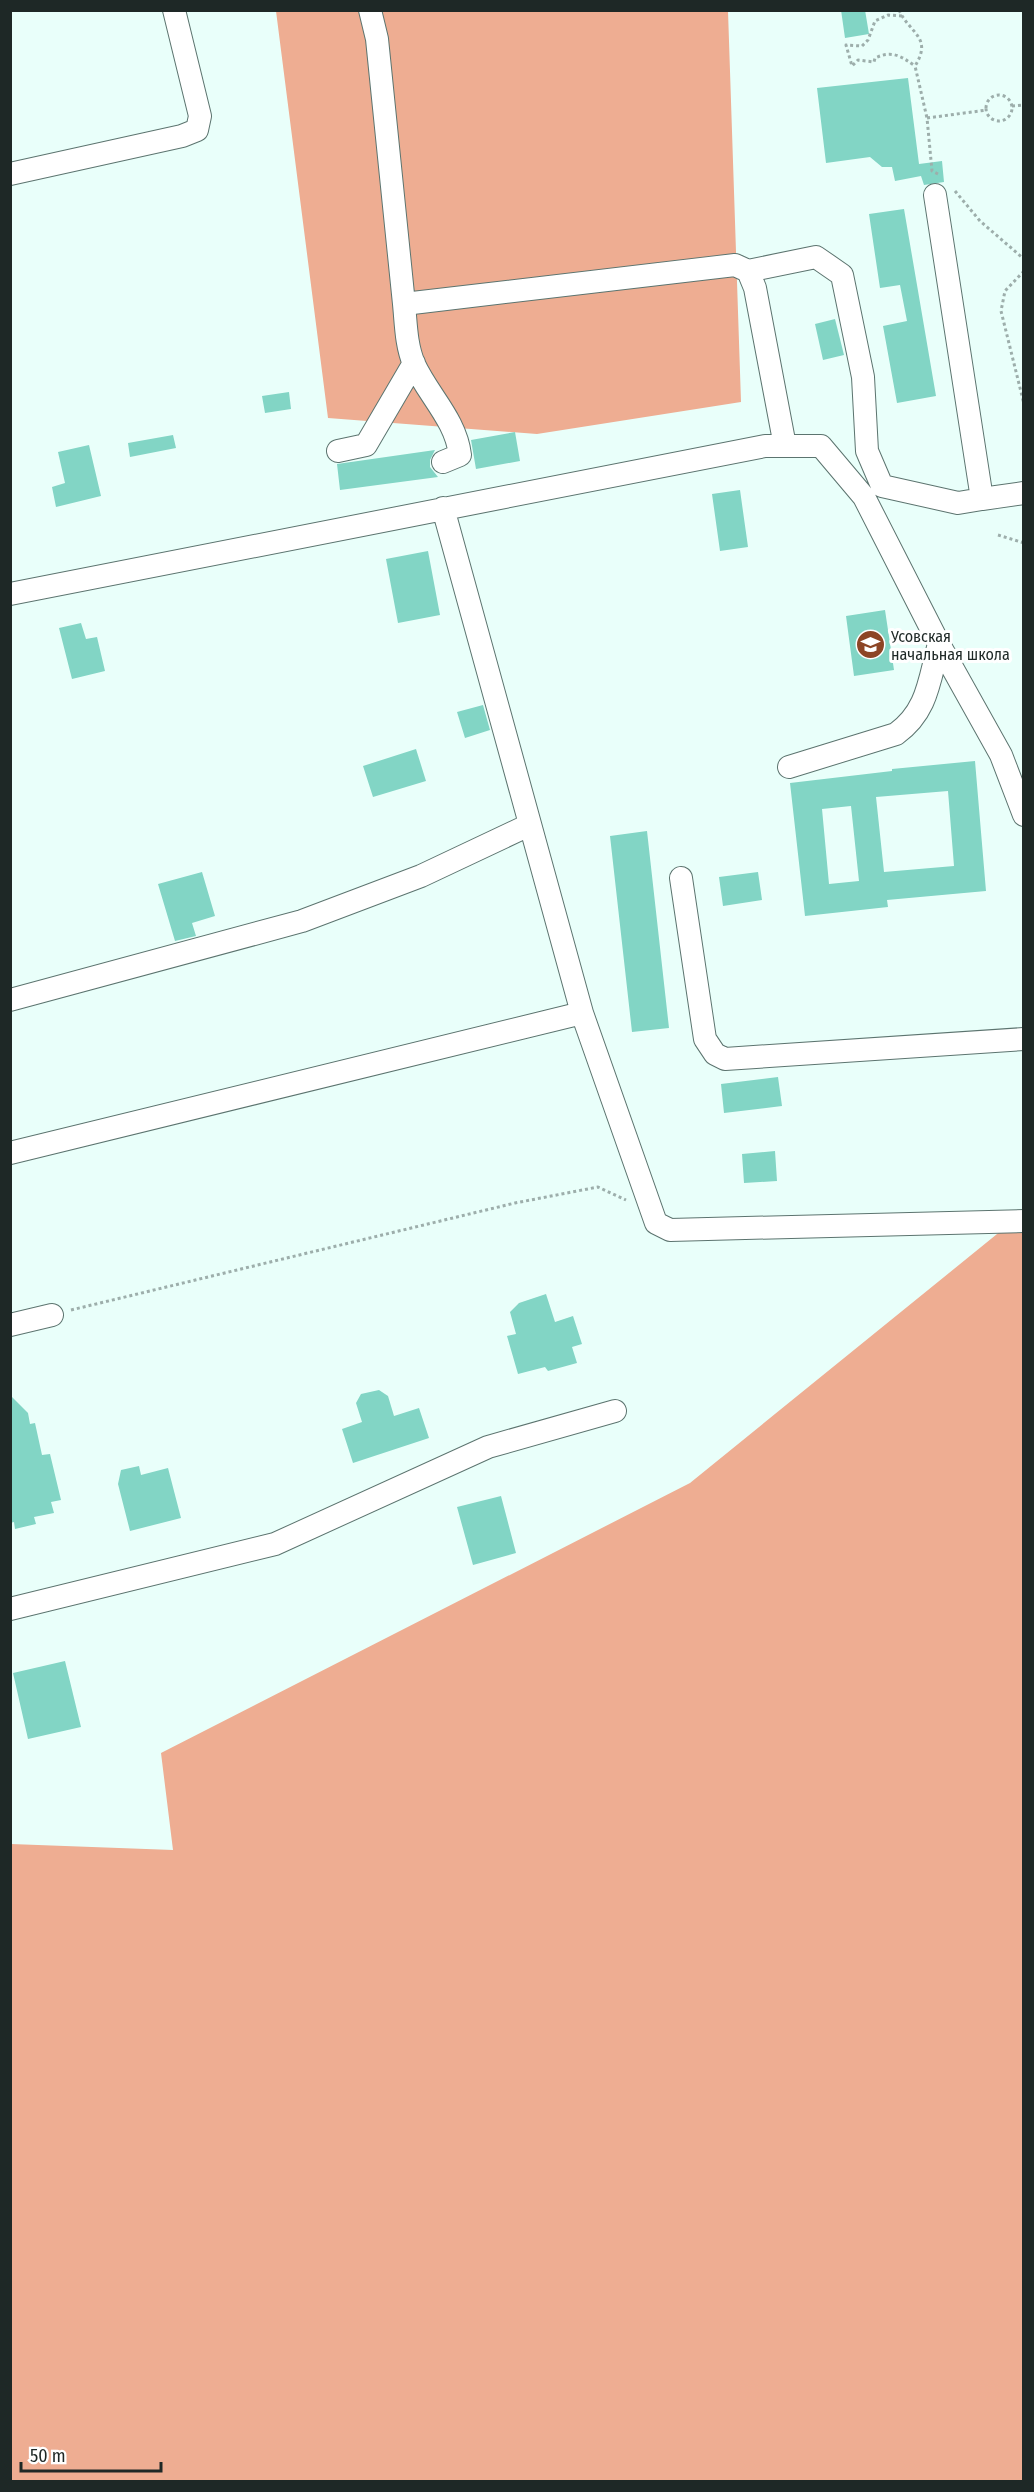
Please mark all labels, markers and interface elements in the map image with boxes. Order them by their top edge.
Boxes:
place label: Усовская начальная школа [890,627,1010,664]
school or university icon: Усовская начальная школа [854,629,886,661]
scale bar [21,2435,160,2473]
text: 50 m [30,2445,66,2467]

